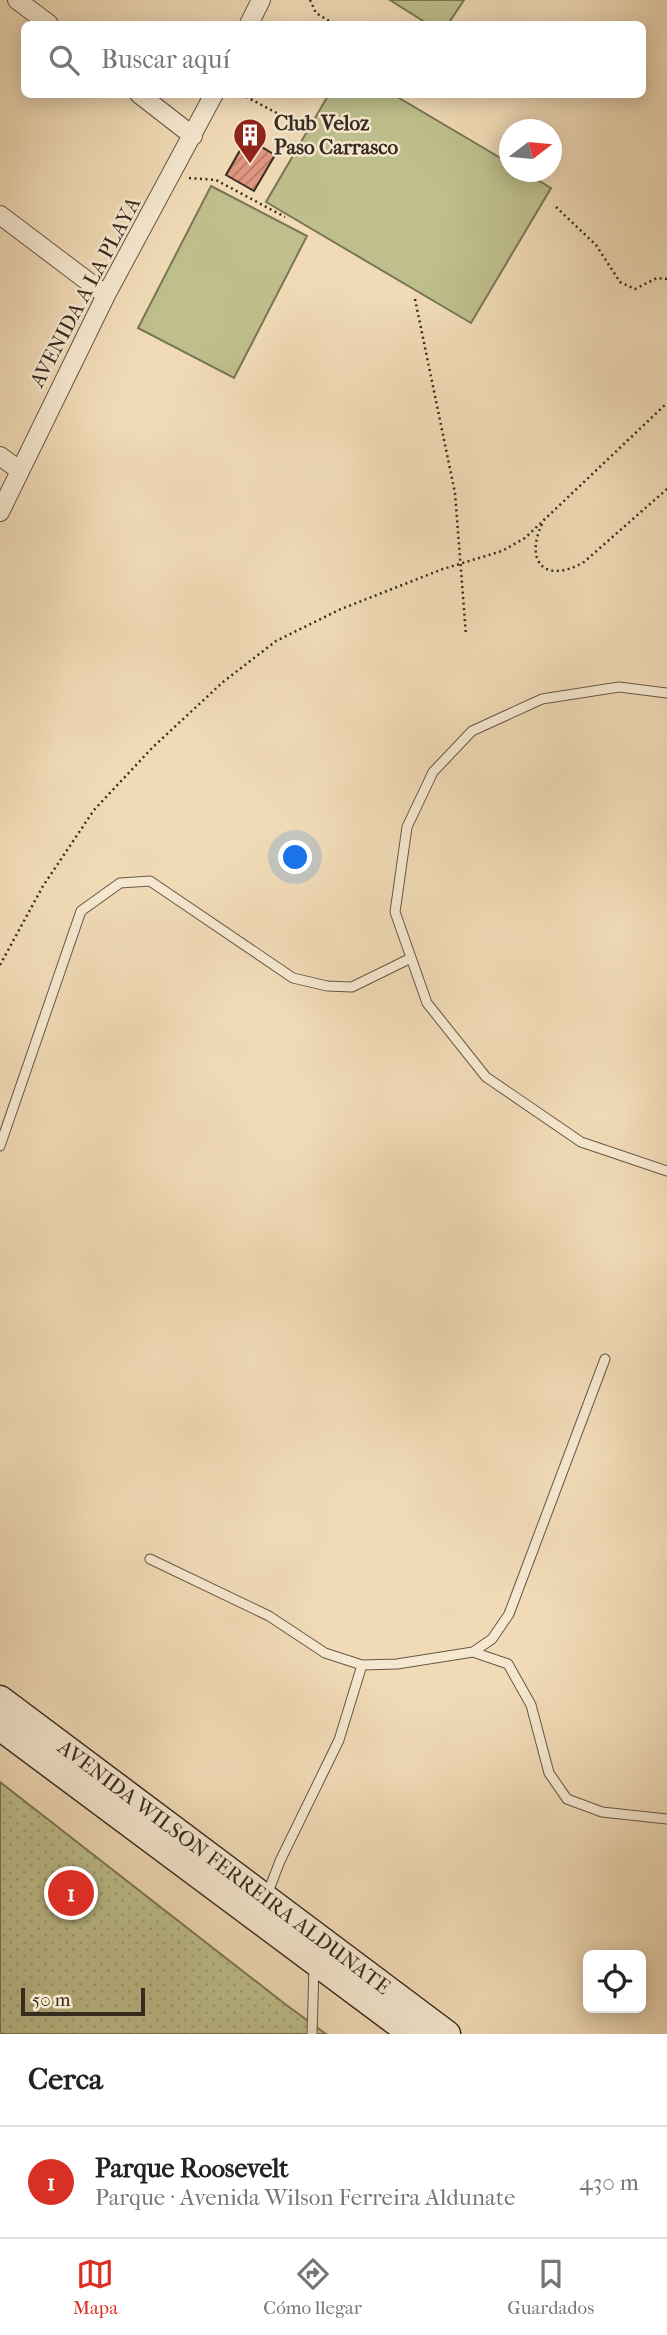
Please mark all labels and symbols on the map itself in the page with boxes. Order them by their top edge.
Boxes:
place label: Club Veloz Paso Carrasco [274,111,399,159]
building icon: Club Veloz Paso Carrasco [231,116,269,165]
north arrow [499,119,562,182]
street label: AVENIDA A LA PLAYA [24,193,145,392]
your location [278,840,312,874]
street label: AVENIDA WILSON FERREIRA ALDUNATE [53,1734,395,1999]
pin: 1 [48,1867,94,1919]
scale bar [21,1985,145,2017]

